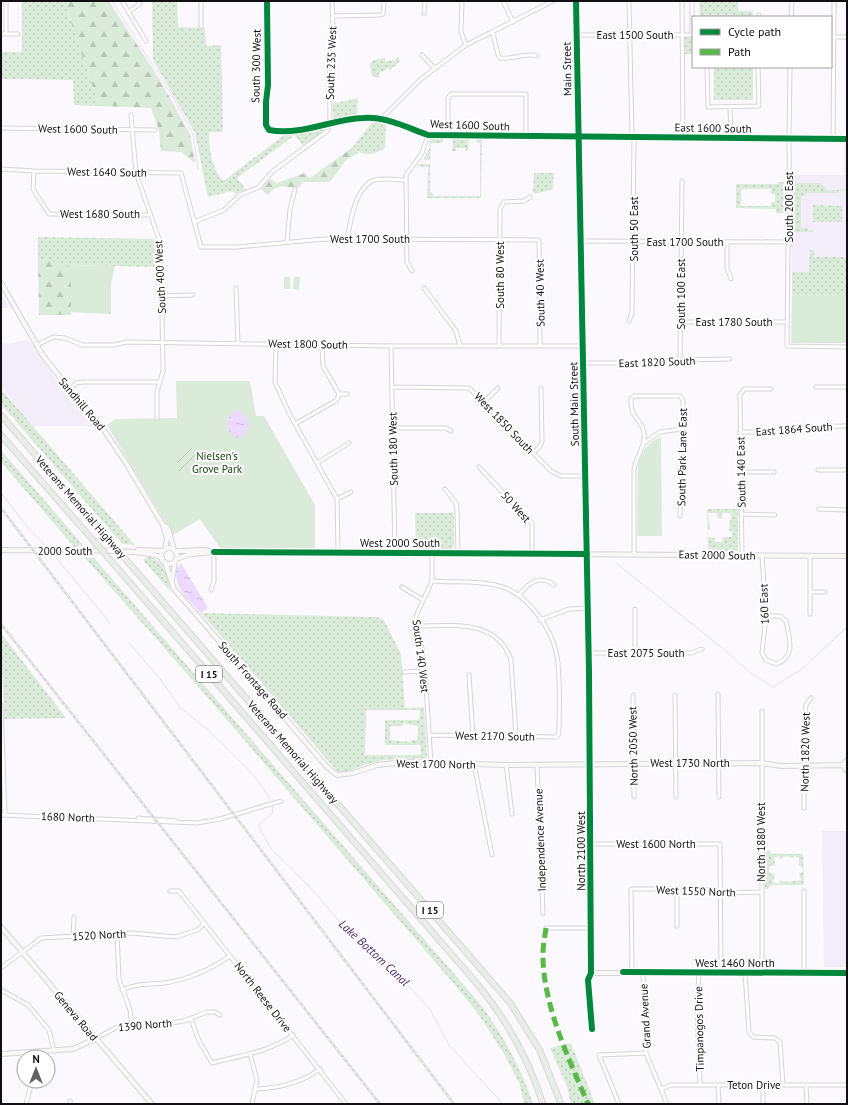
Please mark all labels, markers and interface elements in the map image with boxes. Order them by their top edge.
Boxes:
legend [692,16,832,68]
text: Cycle path [728,24,781,39]
street label: South 235 West [323,26,339,100]
street label: East 1500 South [597,28,673,42]
street label: South 300 West [248,29,264,103]
street label: Main Street [560,42,574,96]
text: Path [728,44,751,59]
street label: West 1600 South [430,117,510,133]
street label: East 1600 South [674,120,752,136]
street label: West 1600 South [38,121,118,137]
street label: West 1640 South [67,164,147,180]
street label: South 200 East [782,171,796,242]
street label: South 50 East [627,196,641,262]
street label: West 1680 South [60,207,140,221]
street label: West 1700 South [330,232,410,246]
street label: East 1700 South [647,235,723,249]
street label: South 400 West [151,240,169,314]
street label: South 80 West [493,241,507,309]
street label: South 100 East [674,258,688,329]
street label: South 40 West [532,259,548,327]
street label: East 1780 South [696,315,772,329]
street label: West 1800 South [268,336,348,352]
street label: East 1820 South [618,354,696,370]
street label: South Main Street [566,361,582,446]
street label: Sandhill Road [56,375,108,433]
street label: West 1850 South [471,389,537,457]
street label: South Park Lane East [674,407,690,506]
street label: South 180 West [385,412,401,486]
street label: East 1864 South [755,419,833,439]
street label: South 140 East [733,436,749,508]
park label: Nielsen's Grove Park [192,449,243,476]
street label: Veterans Memorial Highway [32,452,130,562]
street label: 50 West [498,488,534,526]
street label: West 2000 South [360,536,440,550]
street label: 2000 South [38,544,92,558]
street label: East 2000 South [678,547,756,563]
street label: 160 East [756,583,772,625]
street label: South 140 West [410,619,432,694]
street label: South Frontage Road [215,638,291,722]
street label: East 2075 South [608,646,684,660]
road number: I 15 [196,666,222,682]
street label: Veterans Memorial Highway [244,697,342,807]
street label: North 2050 West [625,706,641,786]
street label: North 1820 West [797,712,813,792]
street label: West 2170 South [455,728,535,744]
street label: West 1700 North [396,756,476,772]
street label: West 1730 North [650,756,730,770]
street label: Independence Avenue [531,788,549,892]
street label: North 1880 West [754,802,768,882]
street label: 1680 North [41,809,95,825]
street label: North 2100 West [574,811,588,891]
street label: West 1600 North [616,837,696,851]
street label: West 1550 North [656,883,736,899]
road number: I 15 [417,902,443,918]
water label: Lake Bottom Canal [336,916,413,990]
street label: 1520 North [72,927,126,943]
street label: West 1460 North [695,956,775,970]
street label: North Reese Drive [231,959,295,1035]
street label: Grand Avenue [636,983,654,1049]
street label: Timpanogos Drive [691,986,707,1072]
street label: Geneva Road [51,988,101,1044]
street label: 1390 North [117,1016,173,1034]
north arrow [16,1049,56,1089]
text: N [32,1052,40,1066]
street label: Teton Drive [727,1078,781,1092]

